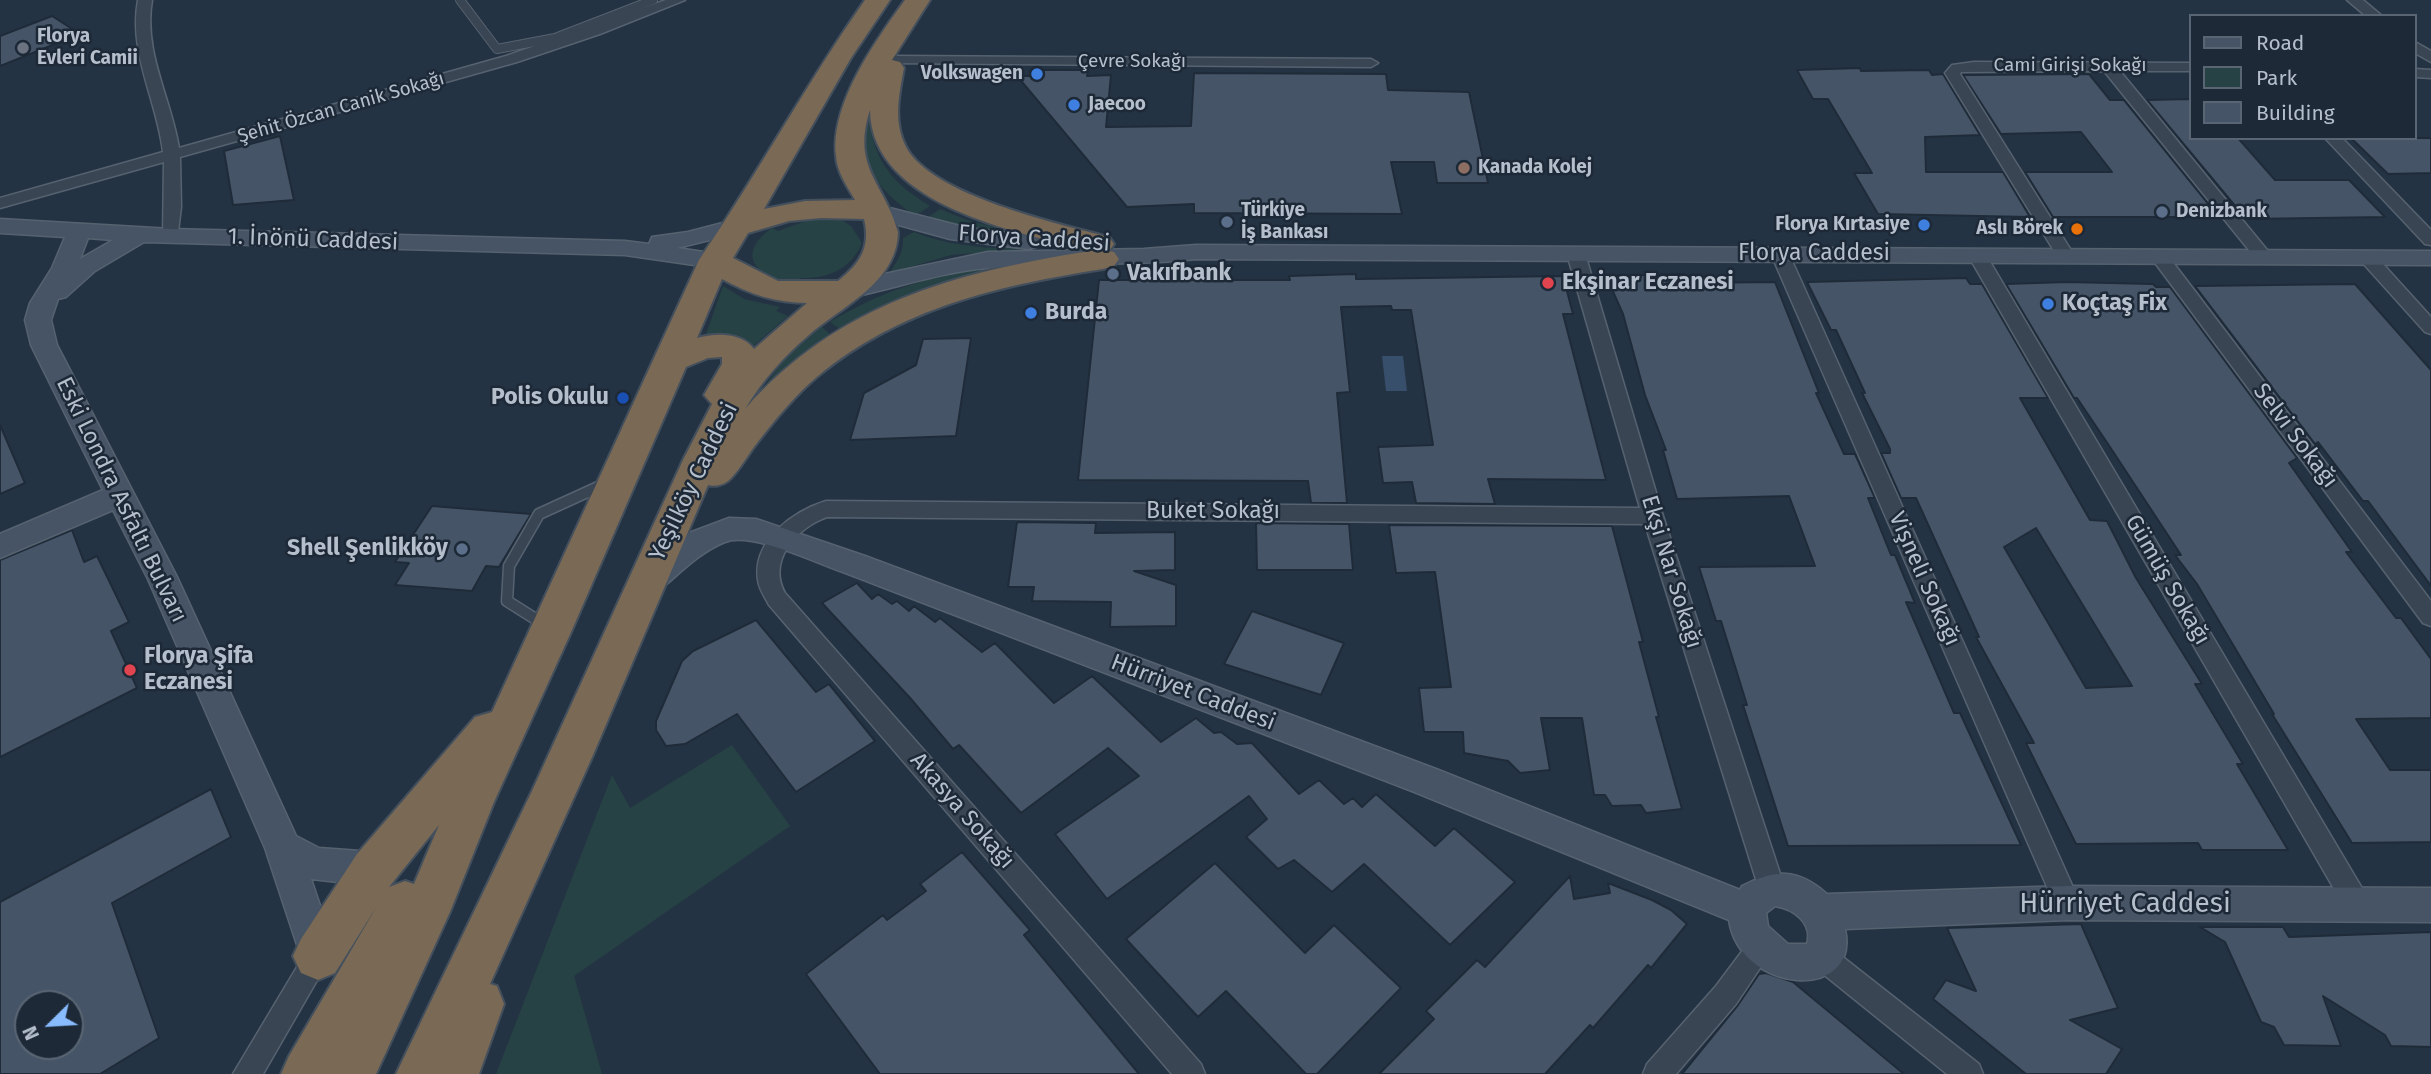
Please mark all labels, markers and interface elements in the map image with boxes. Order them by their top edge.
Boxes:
legend [2190,14,2417,140]
place label: Florya Evleri Camii [37,26,138,70]
text: Road [2256,30,2304,56]
marker: Florya Evleri Camii [15,40,31,56]
street label: Çevre Sokağı [1078,51,1186,73]
street label: Cami Girişi Sokağı [1993,55,2147,77]
place label: Volkswagen [921,63,1023,85]
text: Park [2256,65,2297,91]
marker: Volkswagen [1029,66,1045,82]
street label: Şehit Özcan Canik Sokağı [235,68,447,148]
place label: Jaecoo [1088,94,1146,116]
marker: Jaecoo [1066,97,1082,113]
text: Building [2256,100,2335,126]
place label: Kanada Kolej [1478,157,1592,179]
marker: Kanada Kolej [1456,160,1472,176]
place label: Türkiye İş Bankası [1241,200,1328,244]
place label: Denizbank [2176,201,2267,223]
marker: Denizbank [2154,204,2170,220]
marker: Türkiye İş Bankası [1219,214,1235,230]
place label: Florya Kırtasiye [1775,214,1910,236]
marker: Florya Kırtasiye [1916,217,1932,233]
place label: Aslı Börek [1976,218,2063,240]
street label: Florya Caddesi [957,220,1111,258]
marker: Aslı Börek [2069,221,2085,237]
street label: 1. İnönü Caddesi [227,223,399,257]
street label: Florya Caddesi [1738,240,1890,268]
place label: Vakıfbank [1127,260,1231,288]
marker: Vakıfbank [1105,266,1121,282]
place label: Ekşinar Eczanesi [1562,269,1734,297]
marker: Ekşinar Eczanesi [1540,275,1556,291]
place label: Koçtaş Fix [2062,290,2167,318]
marker: Koçtaş Fix [2040,296,2056,312]
place label: Burda [1045,299,1107,327]
marker: Burda [1023,305,1039,321]
street label: Eski Londra Asfaltı Bulvarı [50,373,192,627]
street label: Selvi Sokağı [2247,378,2343,494]
place label: Polis Okulu [491,384,609,412]
marker: Polis Okulu [615,390,631,406]
street label: Yeşilköy Caddesi [644,398,744,566]
street label: Ekşi Nar Sokağı [1635,492,1707,652]
street label: Buket Sokağı [1146,498,1280,526]
street label: Vişneli Sokağı [1882,508,1966,650]
street label: Gümüş Sokağı [2119,510,2215,650]
place label: Shell Şenlikköy [287,535,448,563]
marker: Shell Şenlikköy [454,541,470,557]
place label: Florya Şifa Eczanesi [144,643,254,697]
street label: Hürriyet Caddesi [1107,649,1279,737]
marker: Florya Şifa Eczanesi [122,662,138,678]
street label: Akasya Sokağı [904,747,1020,875]
street label: Hürriyet Caddesi [2019,887,2231,921]
north arrow [14,990,84,1060]
text: N [18,1023,44,1043]

